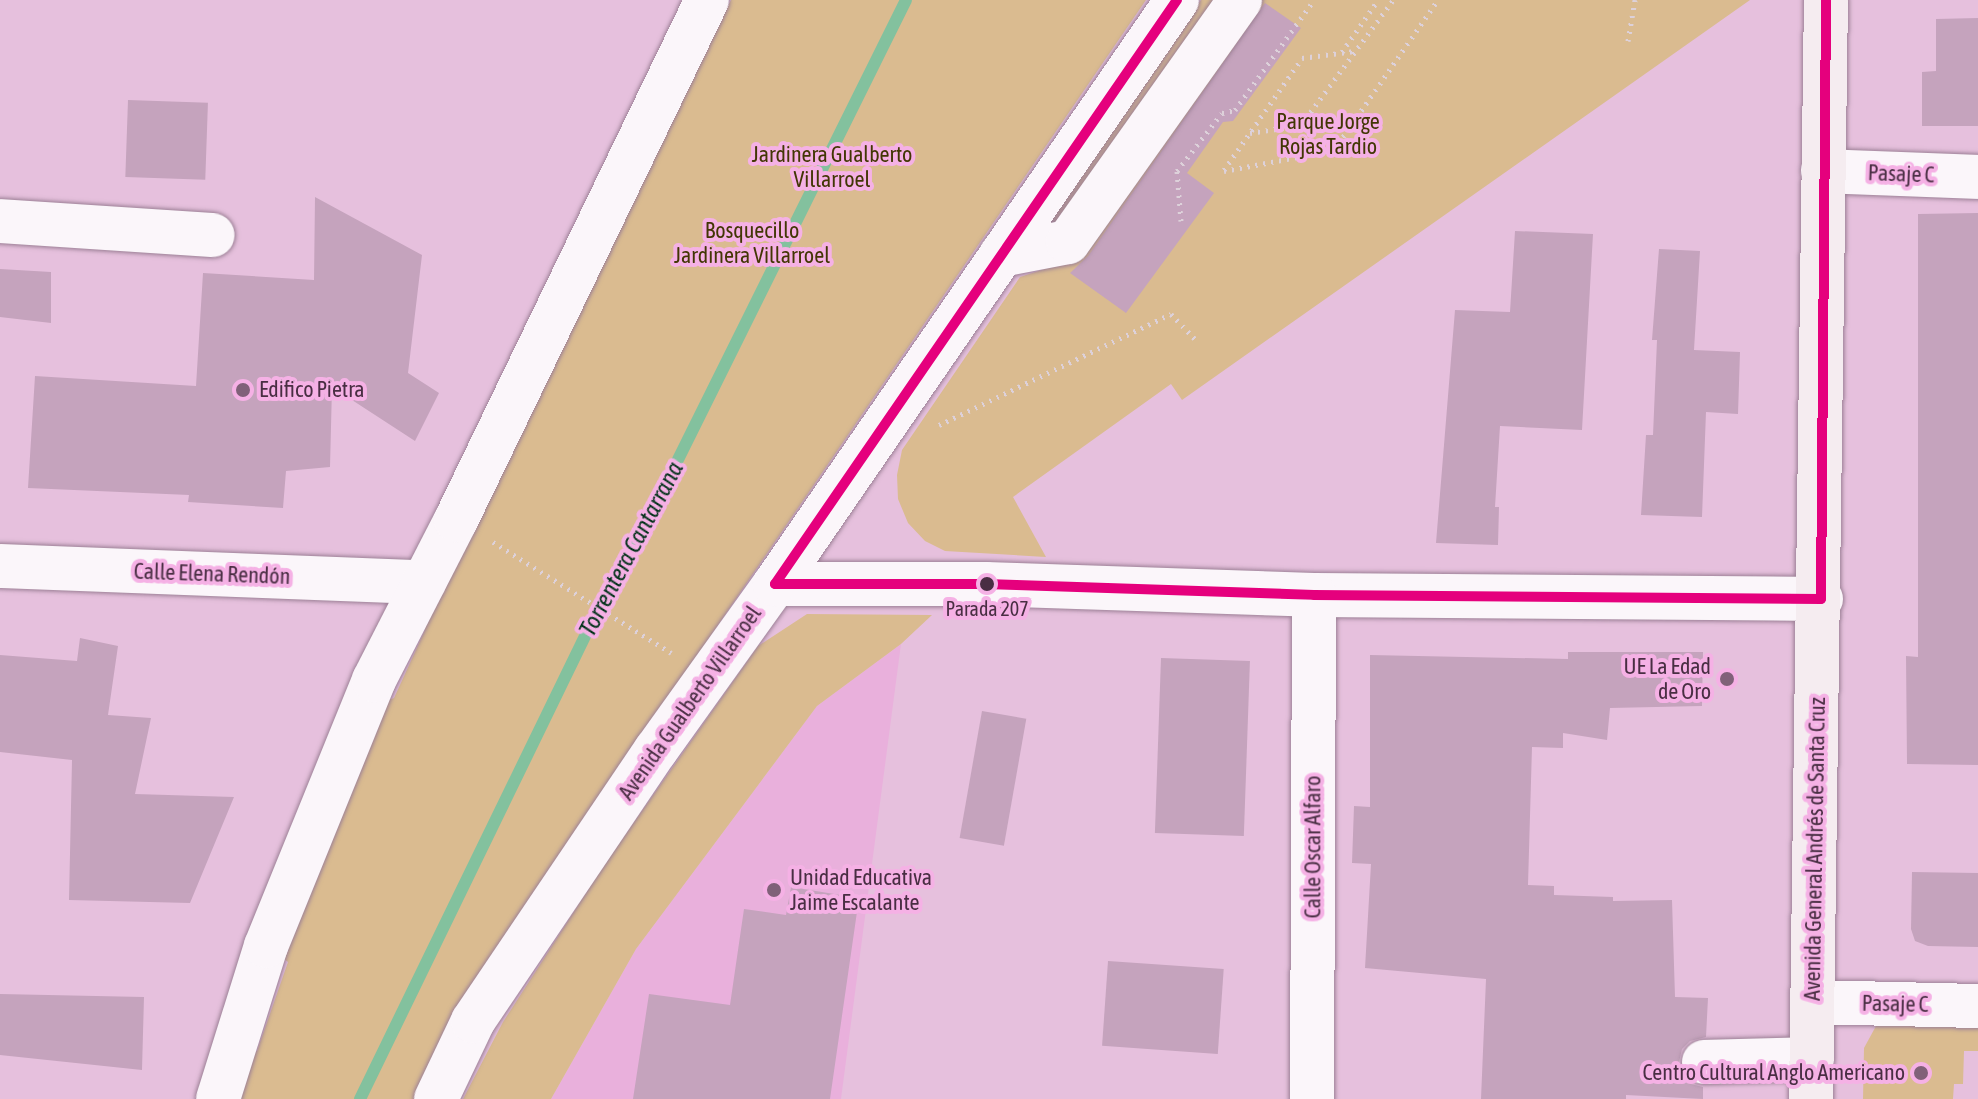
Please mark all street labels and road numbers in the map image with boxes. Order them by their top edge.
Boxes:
street label: Pasaje C [1867,160,1935,188]
street label: Calle Elena Rendón [133,558,291,590]
street label: Avenida Gualberto Villarroel [613,601,767,805]
street label: Avenida General Andrés de Santa Cruz [1799,697,1831,1001]
street label: Calle Oscar Alfaro [1300,776,1326,918]
street label: Pasaje C [1862,990,1928,1018]

